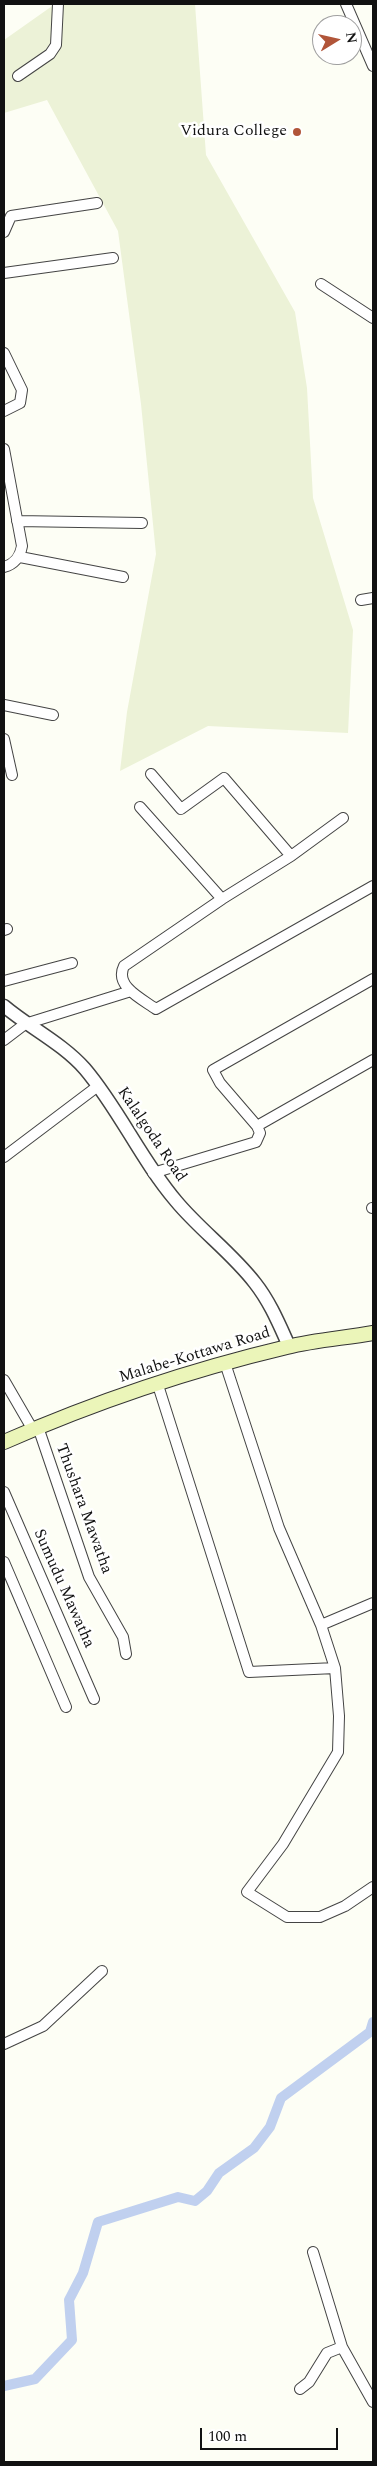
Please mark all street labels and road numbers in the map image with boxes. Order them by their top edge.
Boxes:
street label: Kalalgoda Road [112,1084,190,1186]
street label: Malabe-Kottawa Road [117,1324,273,1388]
street label: Thushara Mawatha [51,1441,115,1577]
street label: Sumudu Mawatha [28,1527,98,1651]

